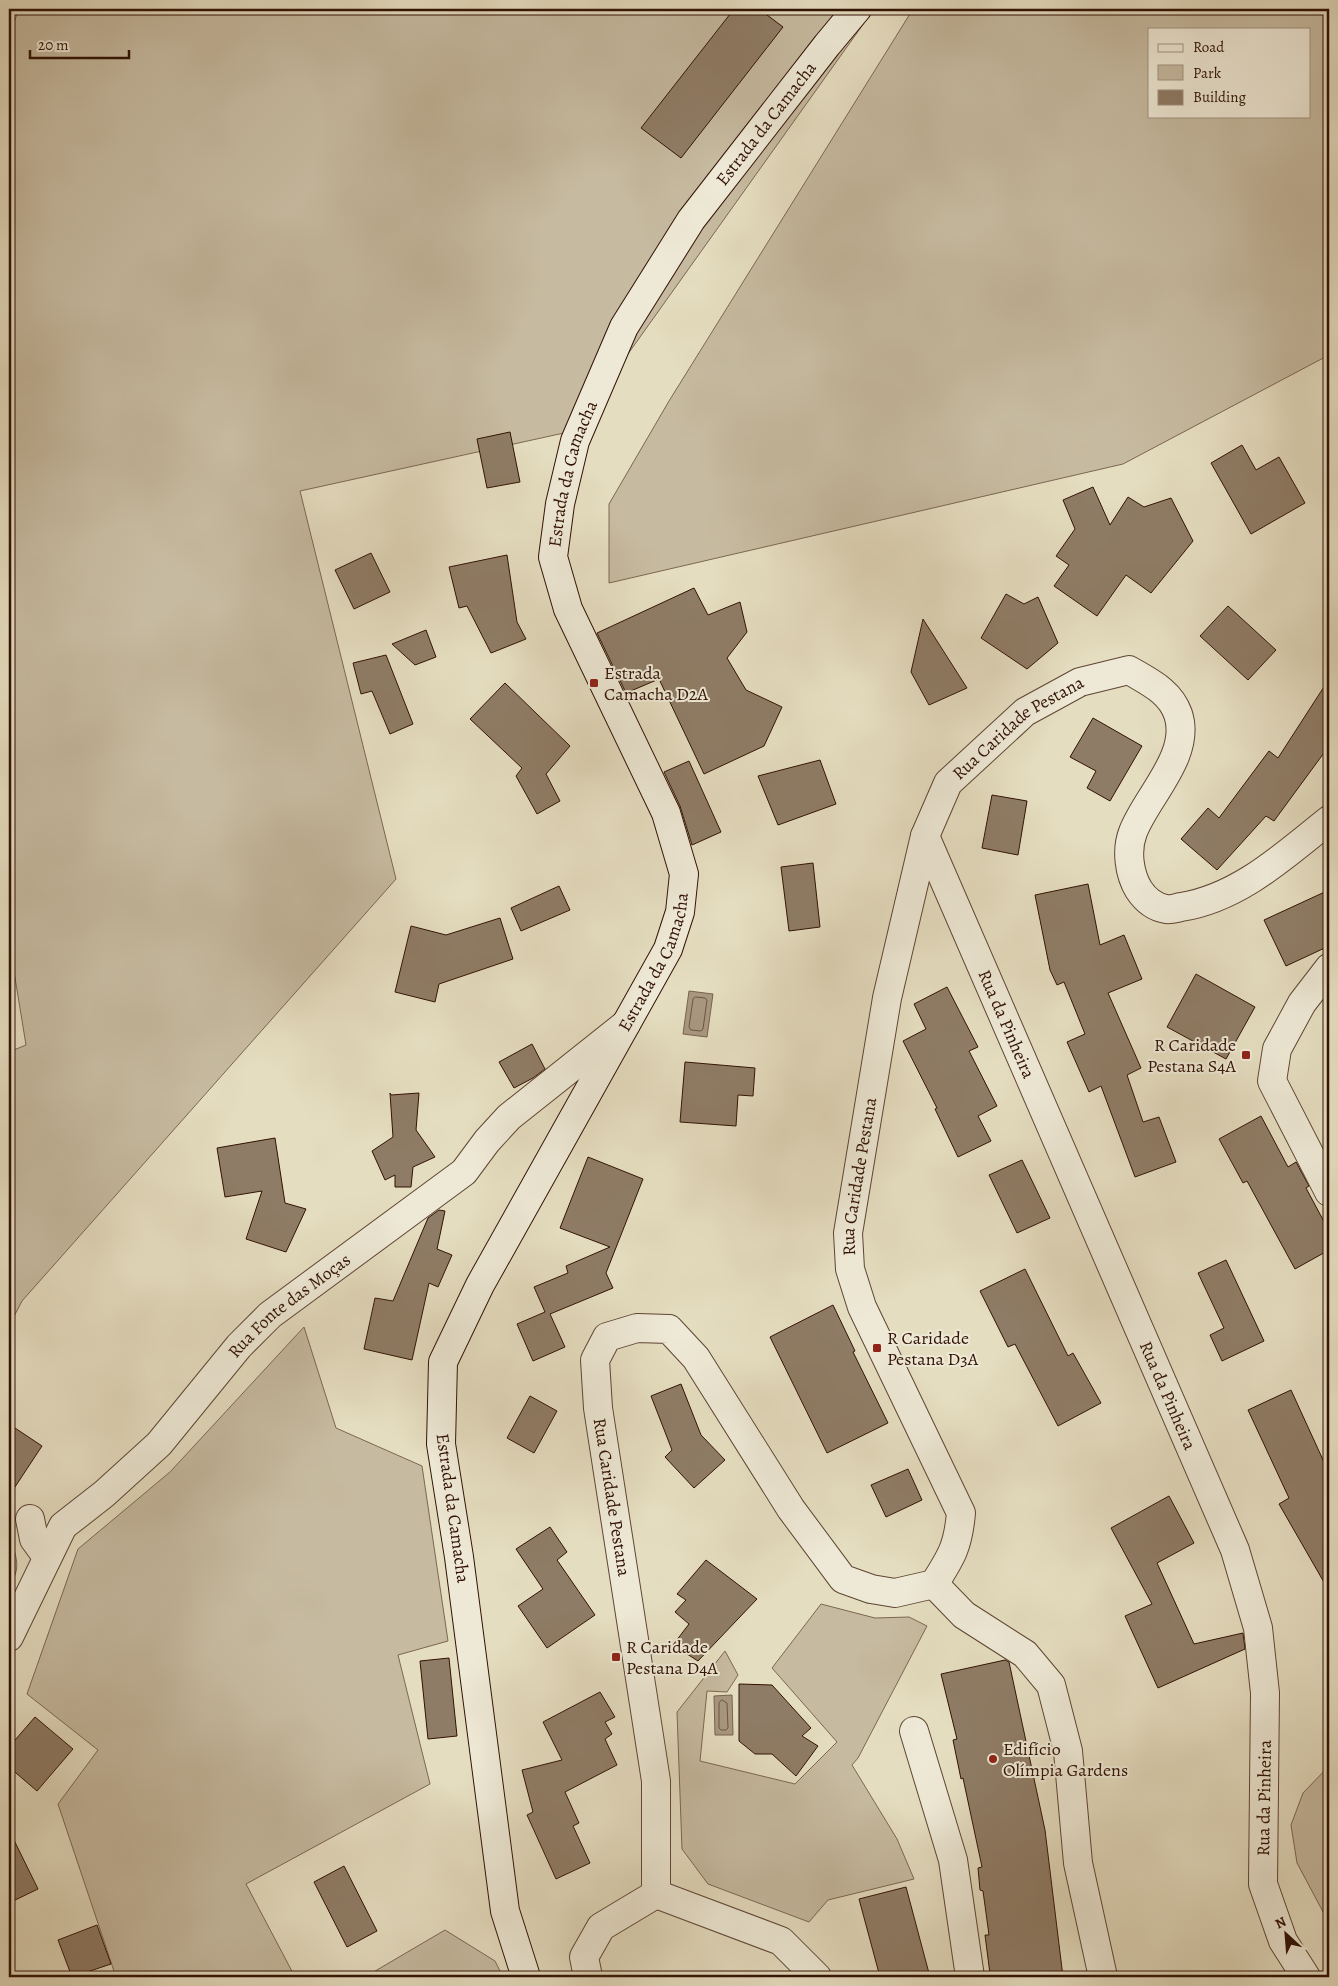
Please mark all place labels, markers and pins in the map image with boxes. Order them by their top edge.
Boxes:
place label: Estrada Camacha D2A [604,661,708,706]
marker: Estrada Camacha D2A [588,677,600,689]
place label: R Caridade Pestana S4A [1147,1033,1236,1078]
marker: R Caridade Pestana S4A [1240,1049,1252,1061]
place label: R Caridade Pestana D3A [887,1326,979,1371]
marker: R Caridade Pestana D3A [871,1342,883,1354]
place label: R Caridade Pestana D4A [626,1635,718,1680]
marker: R Caridade Pestana D4A [610,1651,622,1663]
place label: Edifício Olímpia Gardens [1003,1737,1128,1782]
marker: Edifício Olímpia Gardens [987,1753,999,1765]

